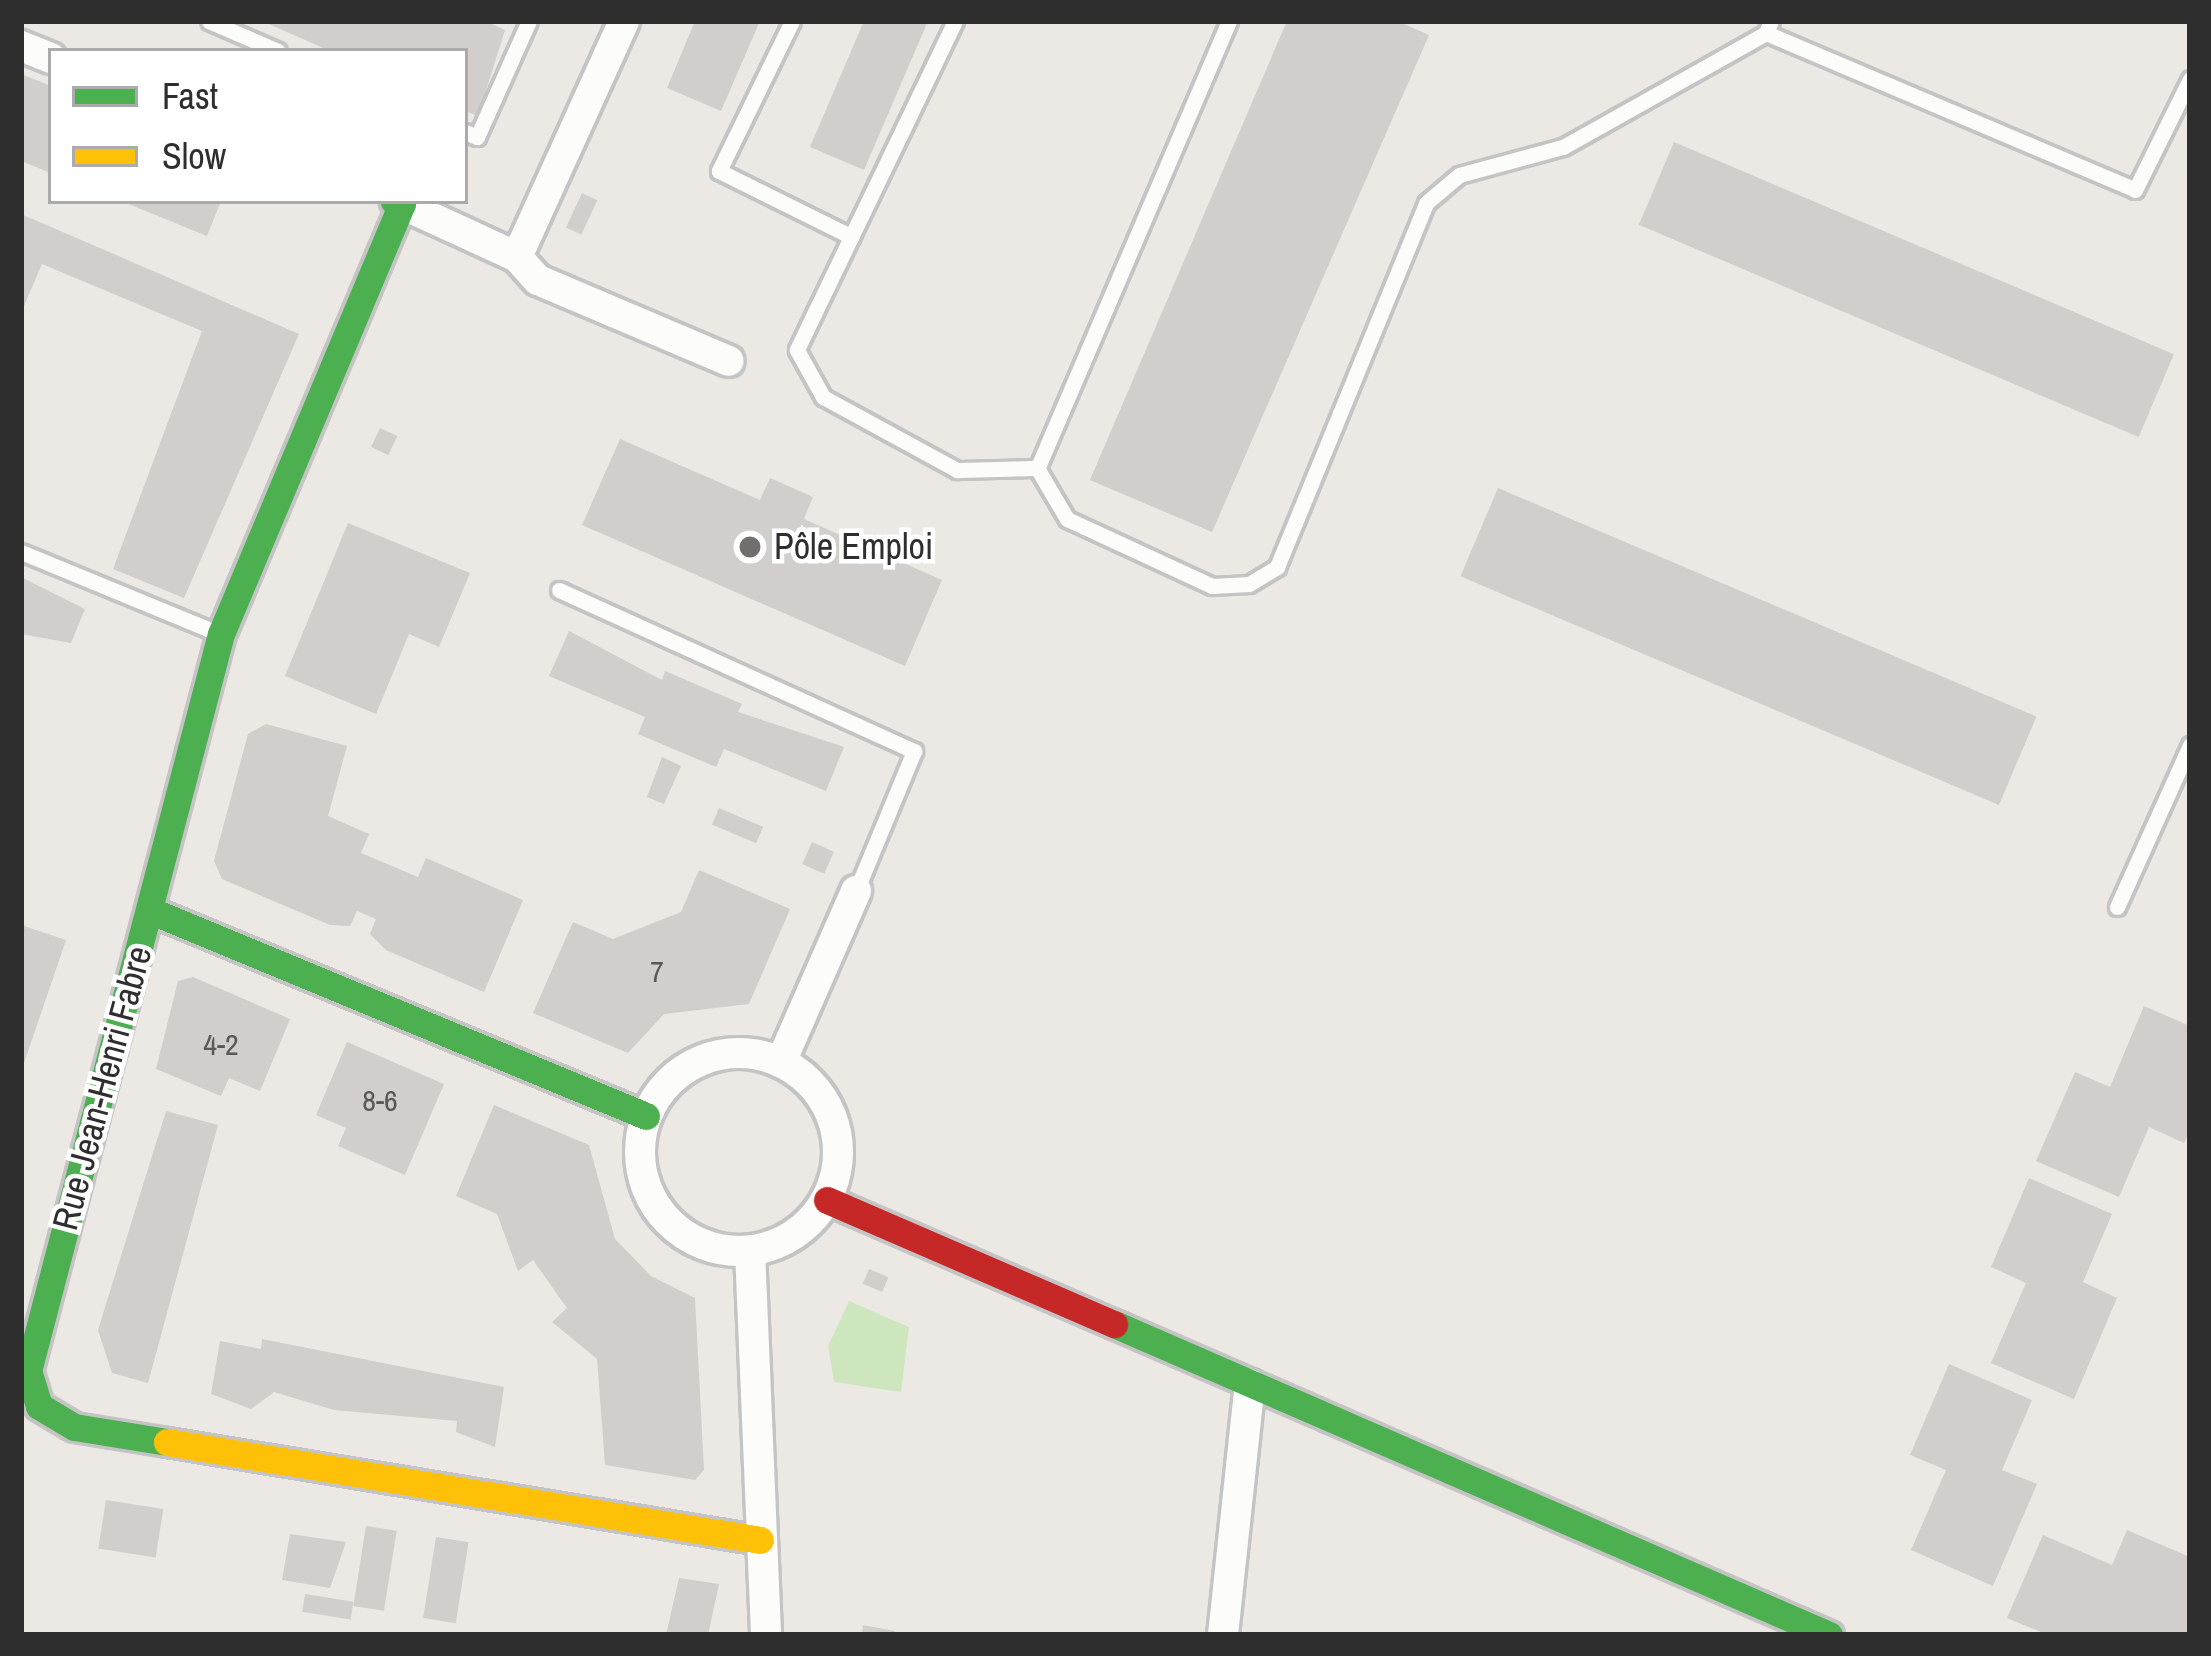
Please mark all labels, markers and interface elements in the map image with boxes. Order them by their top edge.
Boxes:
legend [48,48,468,204]
text: Fast [162,72,218,120]
text: Slow [162,132,226,180]
place label: Pôle Emploi [774,525,933,569]
marker: Pôle Emploi [737,534,763,560]
street label: Rue Jean-Henri Fabre [43,941,161,1235]
house number: 7 [650,953,664,989]
house number: 4-2 [203,1026,239,1062]
house number: 8-6 [362,1082,398,1118]

